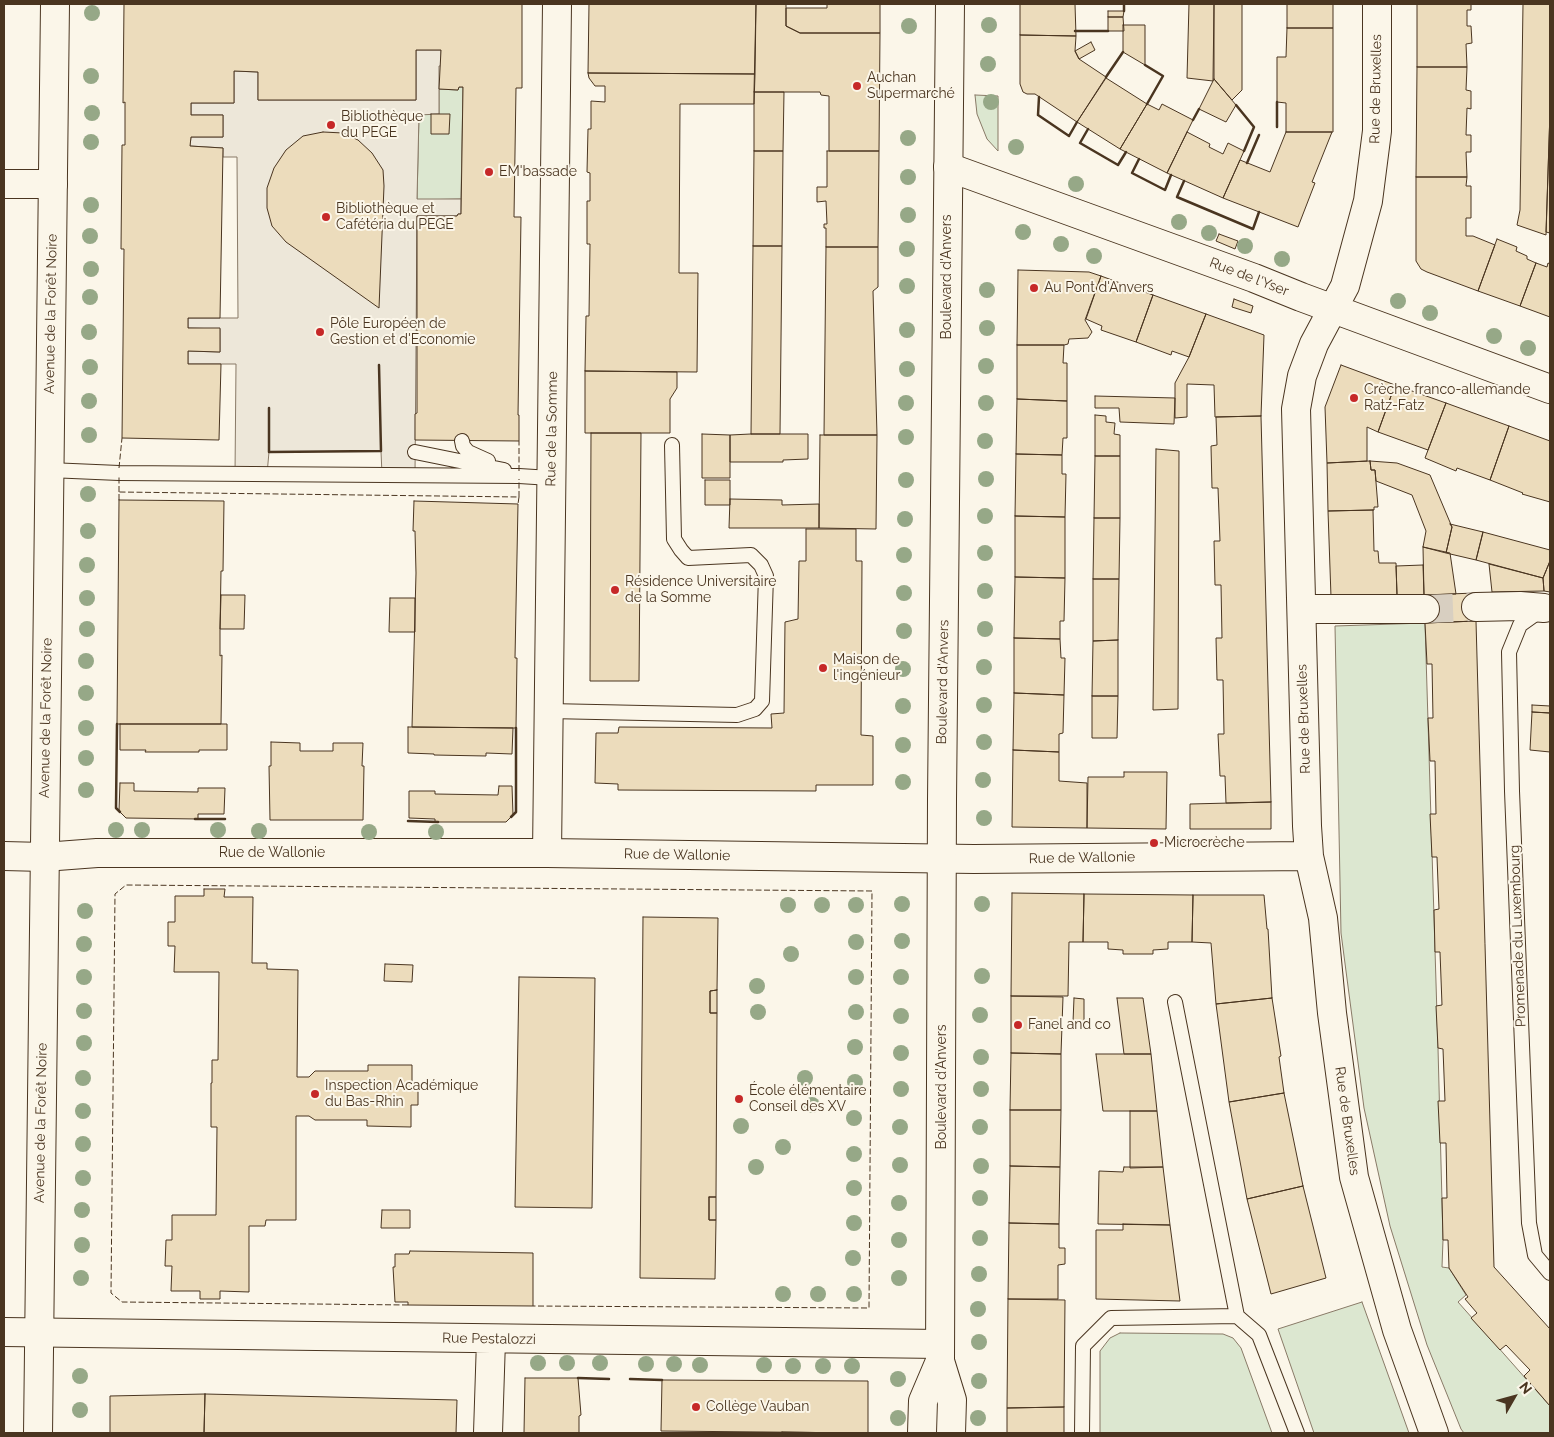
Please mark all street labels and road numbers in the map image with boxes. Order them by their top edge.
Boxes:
street label: Rue de Bruxelles [1367,34,1385,144]
street label: Boulevard d'Anvers [939,215,955,339]
street label: Avenue de la Forêt Noire [41,234,61,394]
street label: Rue de l'Yser [1207,254,1291,300]
street label: Rue de la Somme [543,371,561,487]
street label: Boulevard d'Anvers [934,619,952,745]
street label: Avenue de la Forêt Noire [36,638,56,798]
street label: Rue de Bruxelles [1294,664,1314,774]
street label: Promenade du Luxembourg [1506,844,1530,1028]
street label: Rue de Wallonie [219,845,325,861]
street label: Rue de Wallonie [624,846,730,864]
street label: Rue de Wallonie [1029,849,1135,867]
street label: Boulevard d'Anvers [934,1025,950,1149]
street label: Avenue de la Forêt Noire [31,1043,51,1203]
street label: Rue de Bruxelles [1331,1065,1363,1177]
street label: Rue Pestalozzi [442,1330,536,1348]

